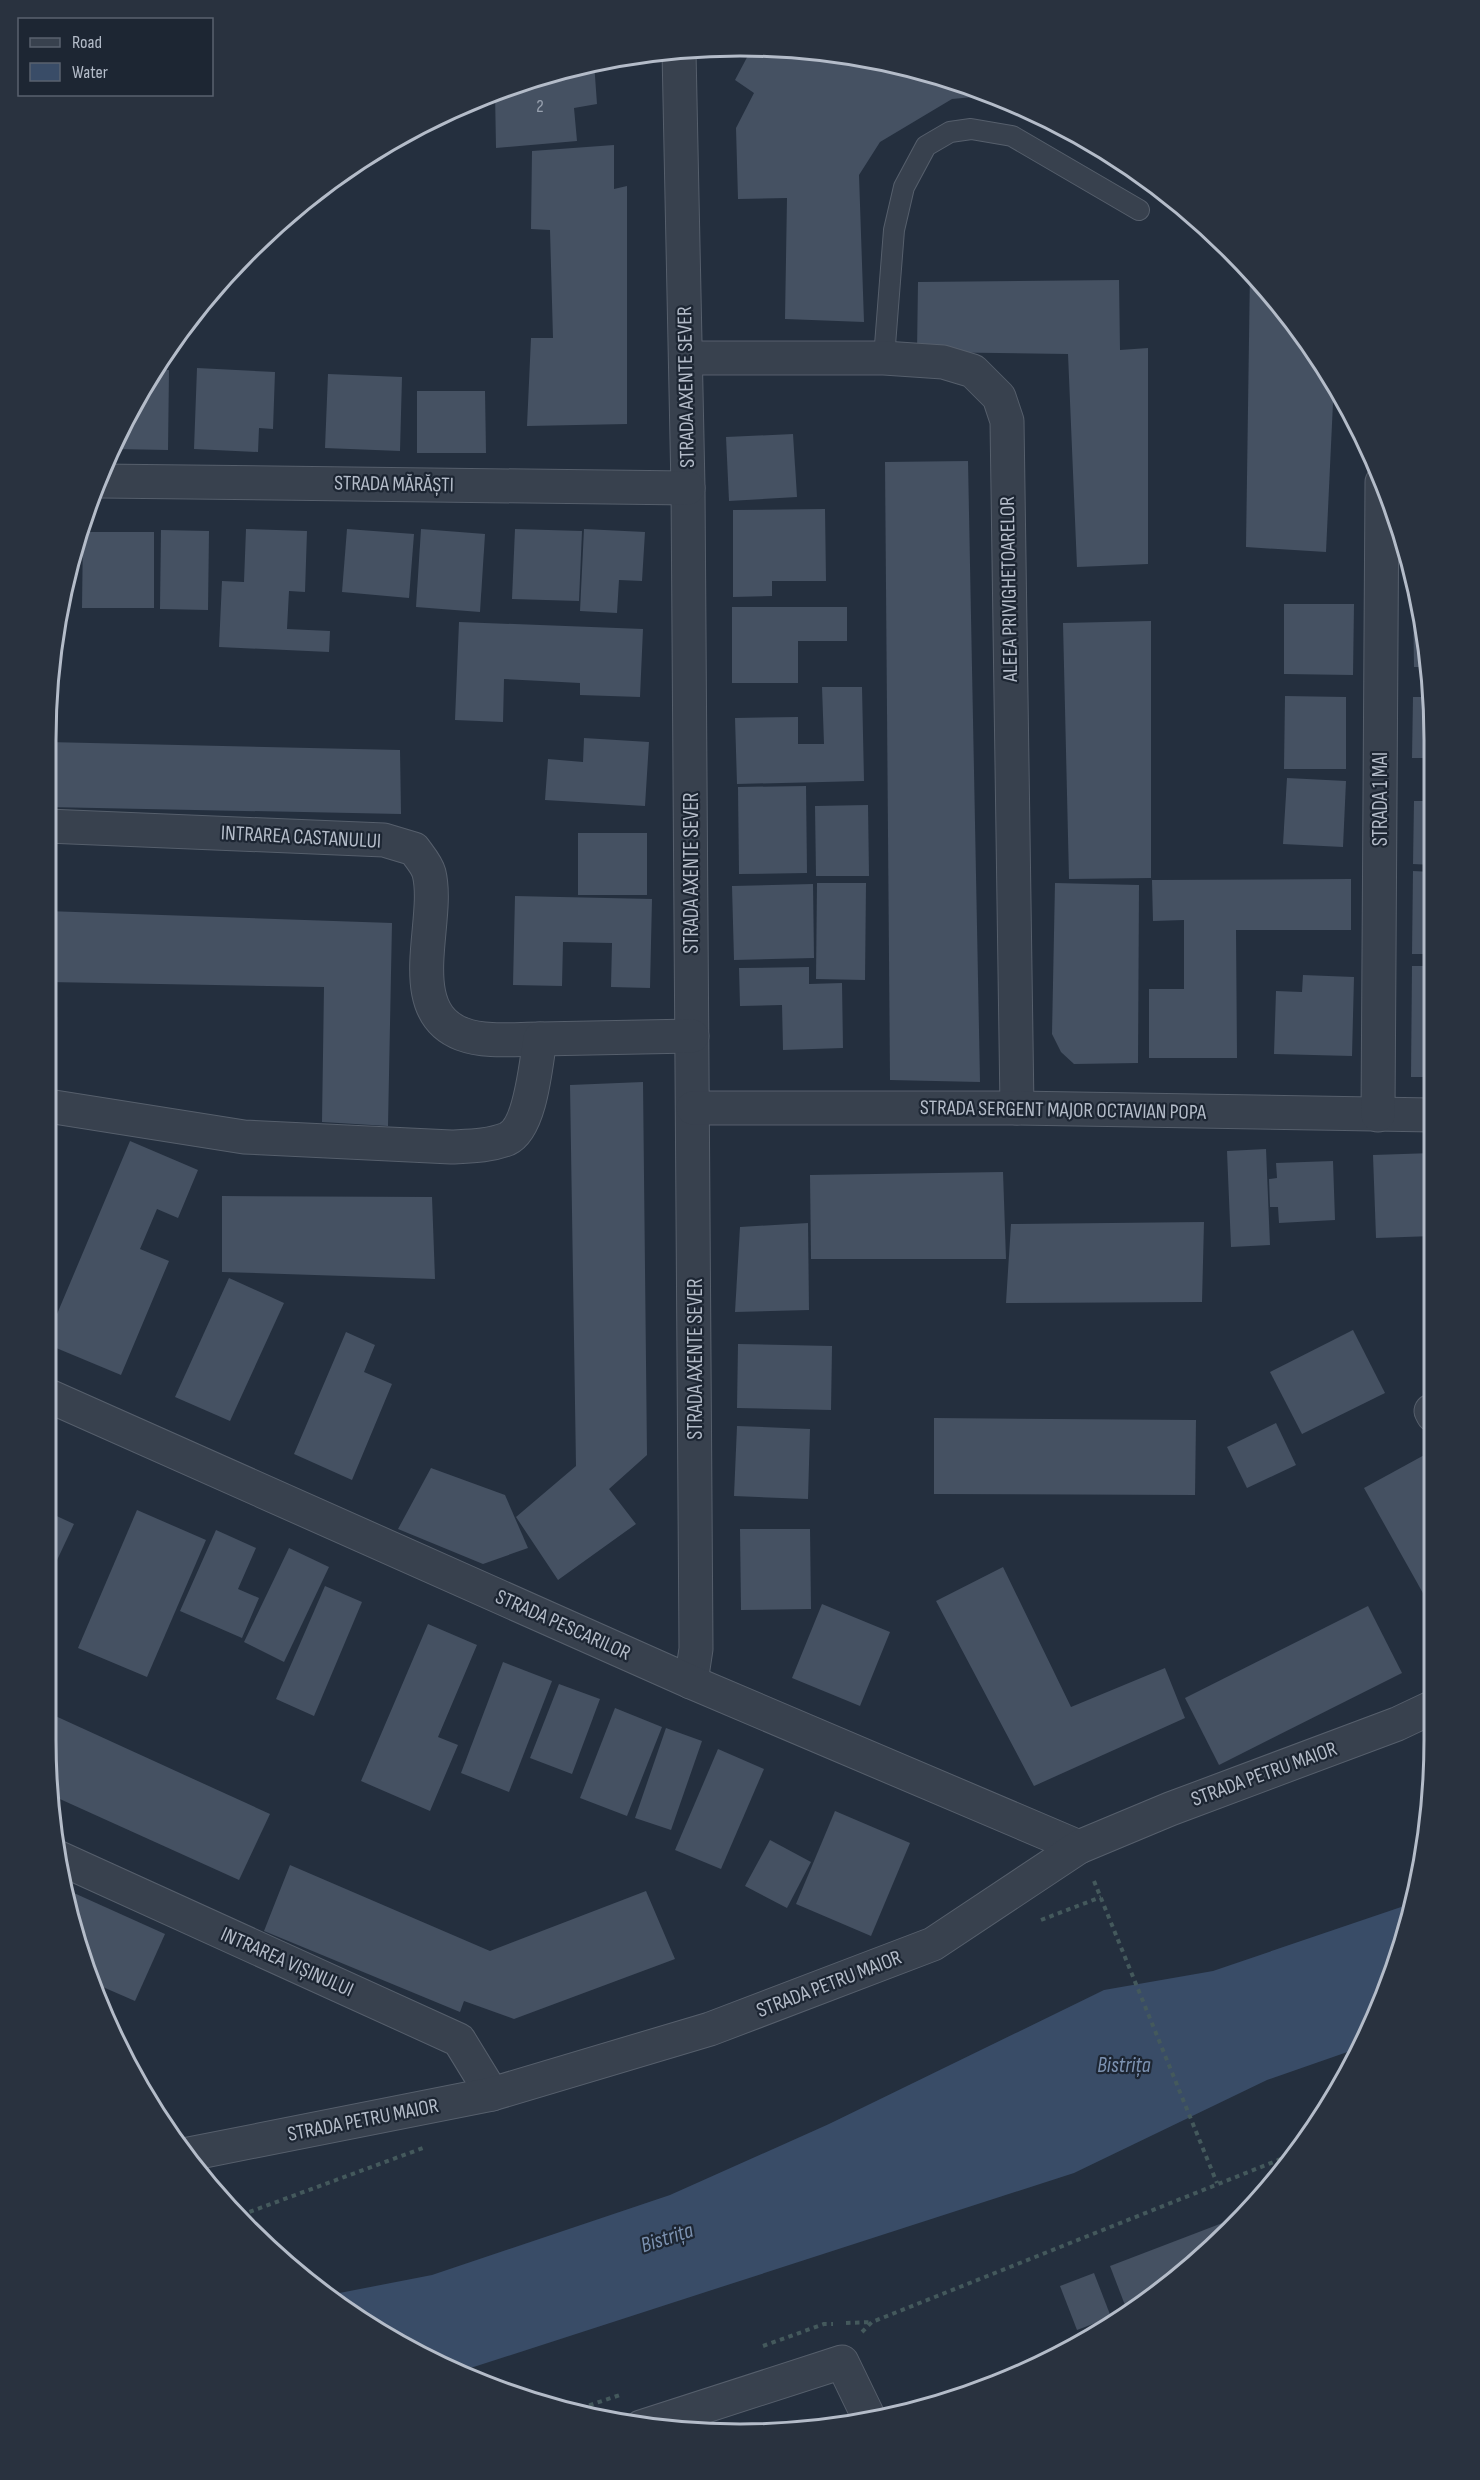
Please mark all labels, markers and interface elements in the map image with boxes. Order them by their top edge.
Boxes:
legend [18,18,213,96]
text: Road [72,32,102,53]
text: Water [72,62,108,83]
house number: 2 [536,96,544,117]
street label: STRADA AXENTE SEVER [672,306,700,468]
street label: STRADA MĂRĂȘTI [334,470,454,498]
street label: ALEEA PRIVIGHETOARELOR [995,496,1023,683]
street label: STRADA 1 MAI [1368,752,1393,846]
street label: STRADA AXENTE SEVER [679,792,704,954]
street label: INTRAREA CASTANULUI [220,820,382,854]
street label: STRADA SERGENT MAJOR OCTAVIAN POPA [920,1095,1207,1125]
street label: STRADA AXENTE SEVER [683,1278,708,1440]
street label: STRADA PESCARILOR [492,1584,635,1666]
street label: STRADA PETRU MAIOR [1188,1736,1341,1812]
street label: INTRAREA VIȘINULUI [217,1922,357,2002]
street label: STRADA PETRU MAIOR [753,1945,905,2023]
water label: Bistrița [1097,2052,1151,2079]
street label: STRADA PETRU MAIOR [285,2093,441,2147]
water label: Bistrița [637,2217,697,2259]

